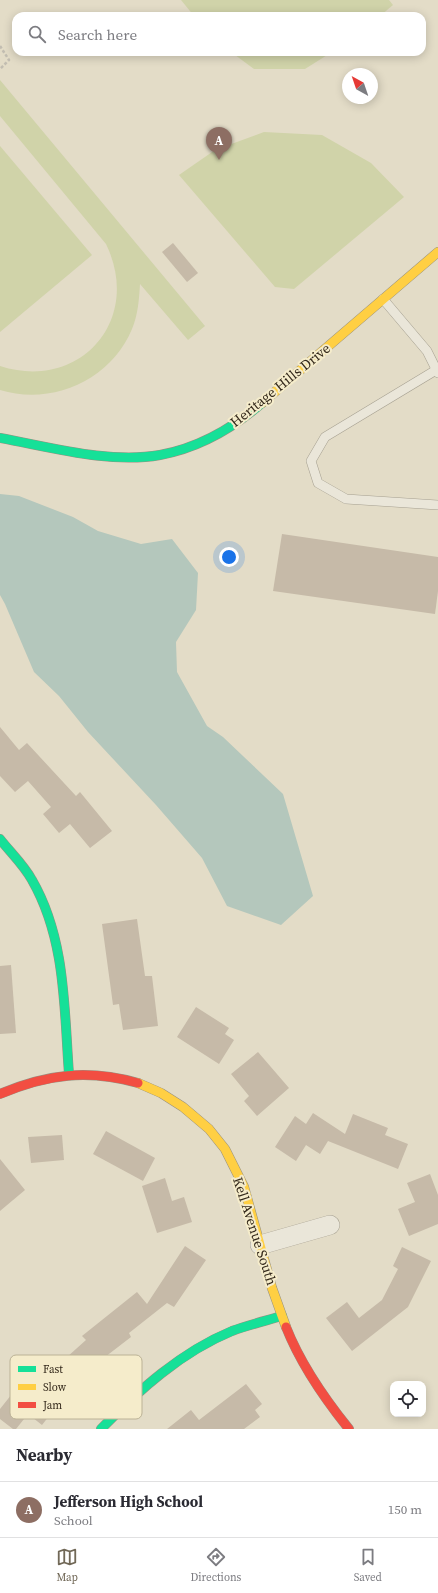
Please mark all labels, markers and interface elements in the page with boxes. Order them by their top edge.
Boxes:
search box [12,12,426,56]
icon: search [26,23,48,45]
text: Search here [58,24,137,45]
north arrow [342,68,378,104]
pin: A [206,127,232,160]
street label: Heritage Hills Drive [226,338,334,432]
your location [219,547,239,567]
street label: Kell Avenue South [228,1174,282,1288]
legend [10,1355,142,1419]
text: Fast [43,1362,63,1377]
text: Slow [43,1380,67,1395]
map controls [390,1381,426,1417]
button: locate [390,1381,426,1417]
text: Jam [42,1398,62,1413]
text: Nearby [16,1443,72,1467]
text: Jefferson High School [54,1491,203,1512]
text: A [25,1501,33,1518]
text: 150 m [388,1501,422,1518]
text: School [54,1512,93,1529]
tab: Map [56,1546,78,1585]
tab: Directions [190,1546,241,1585]
tab: Saved [354,1546,382,1585]

